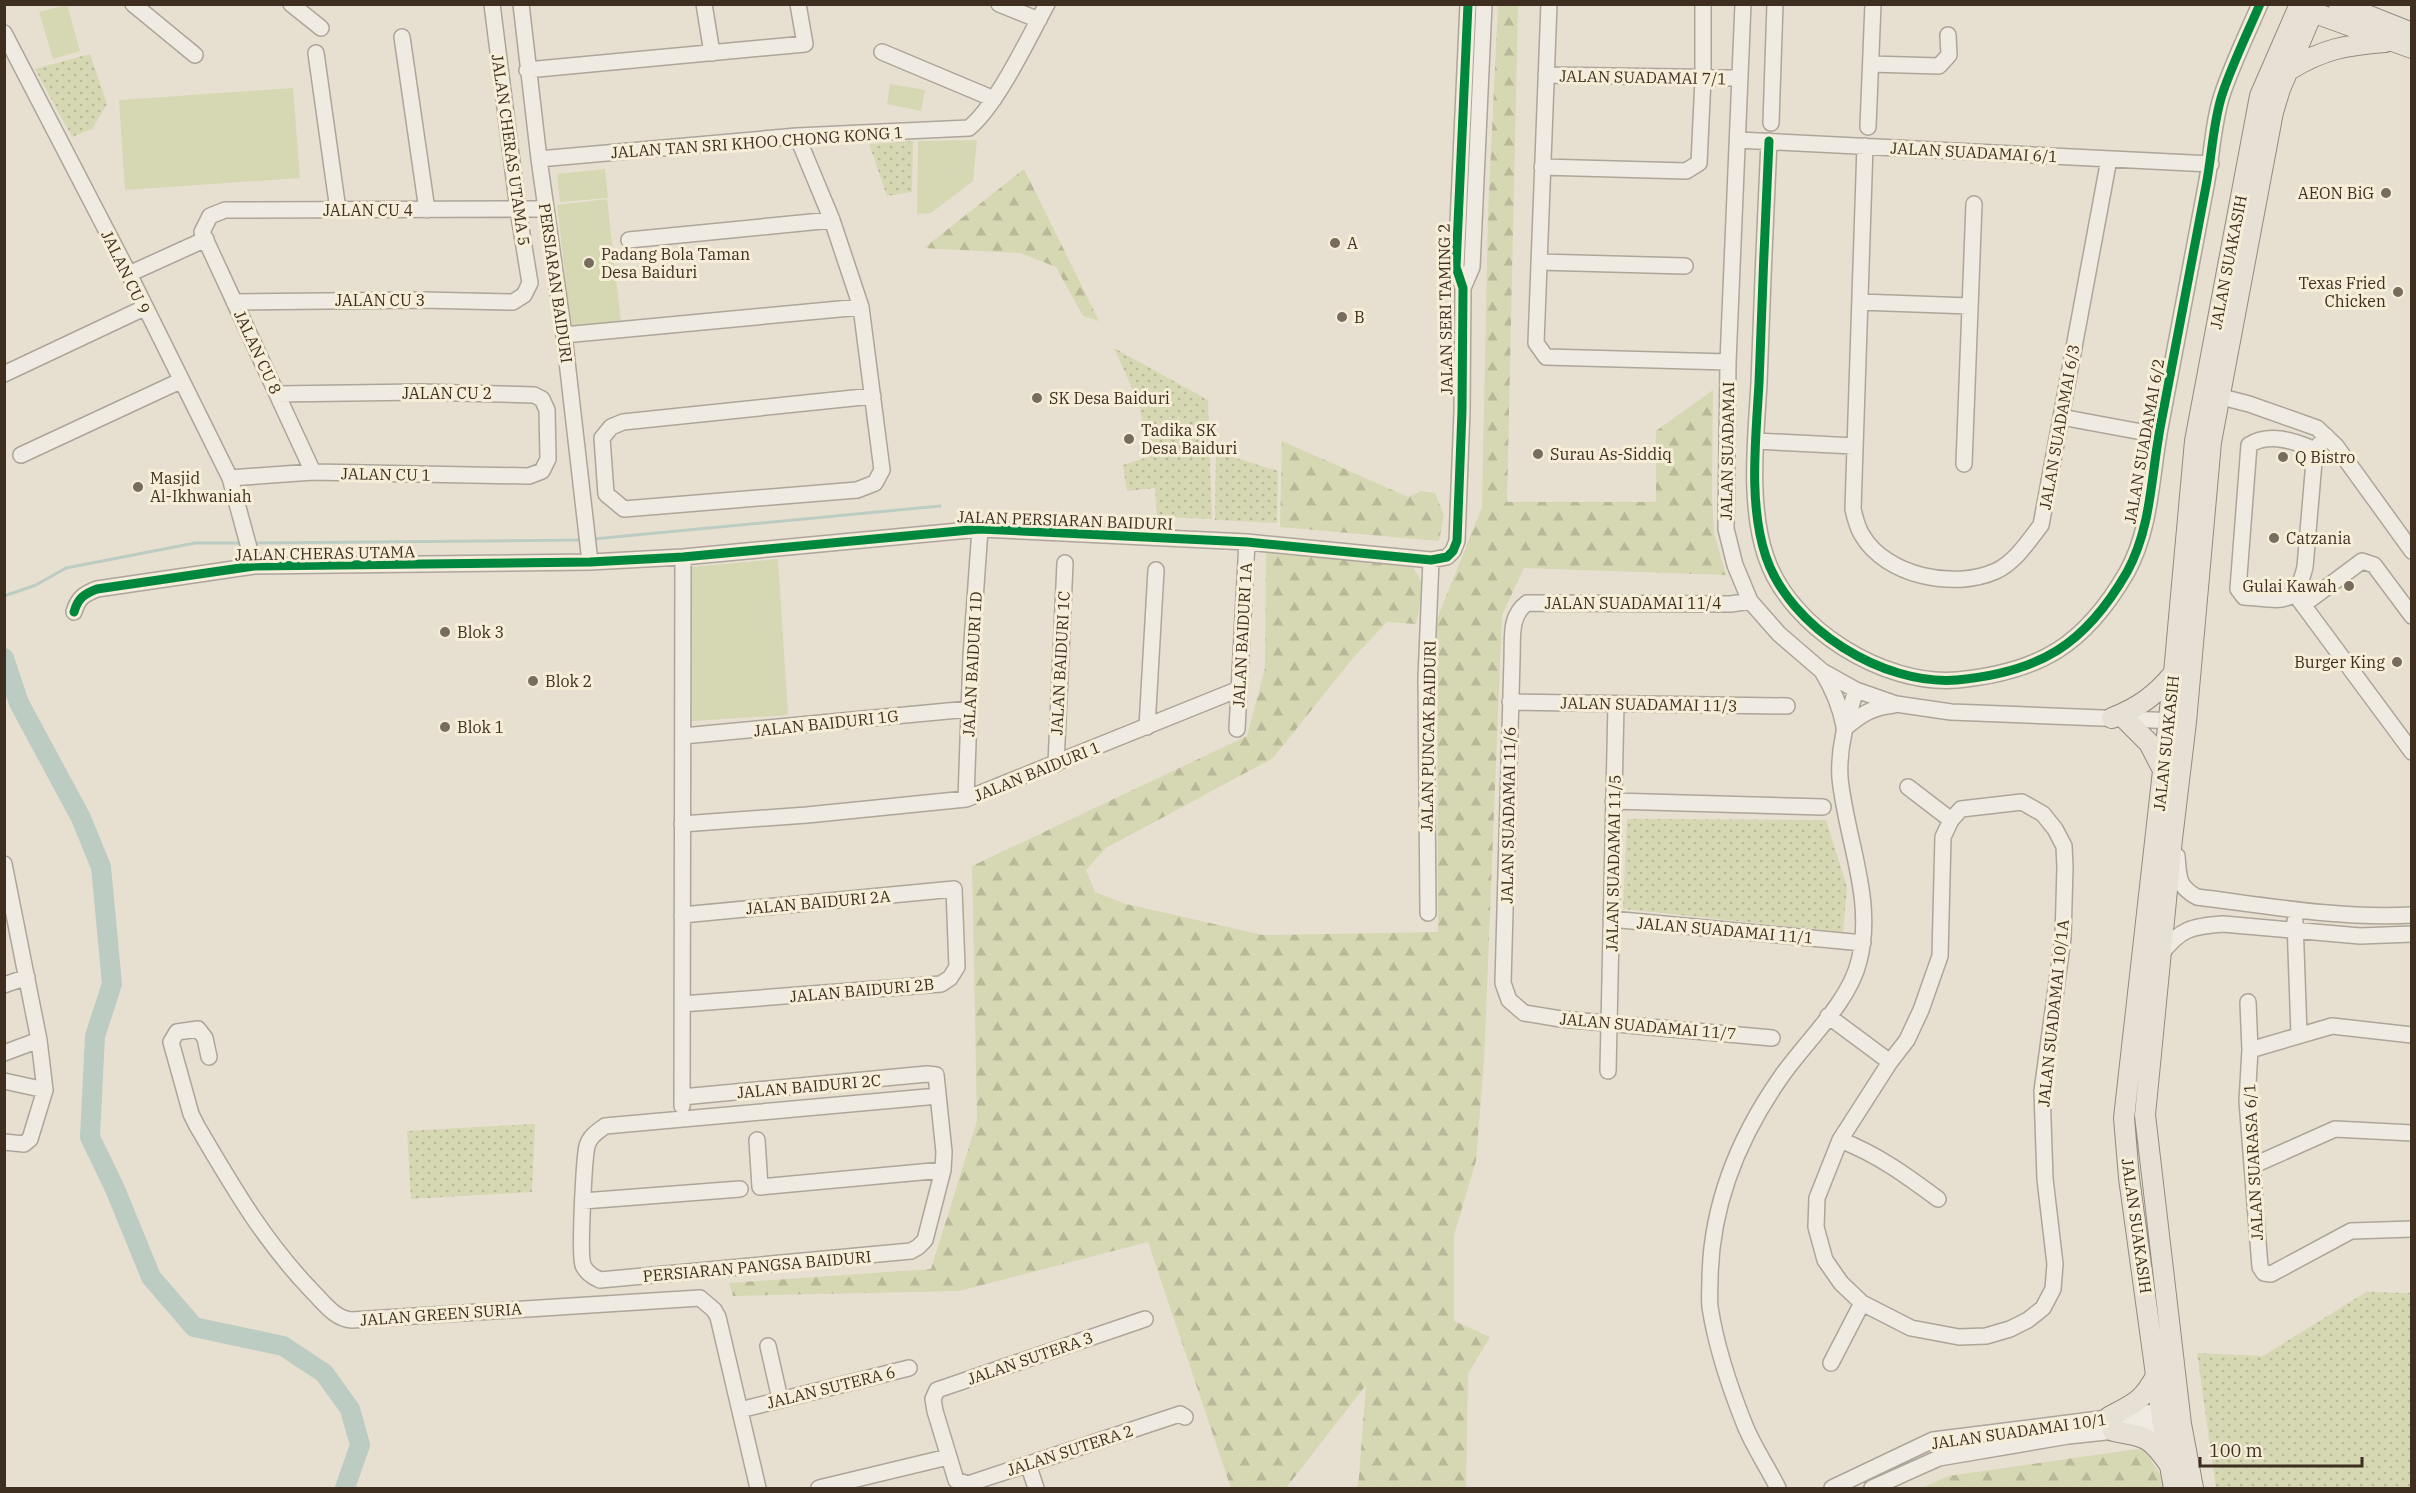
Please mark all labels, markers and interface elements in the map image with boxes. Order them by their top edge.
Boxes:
street label: JALAN CHERAS UTAMA 5 [488,53,534,247]
street label: JALAN SUADAMAI 7/1 [1559,66,1727,88]
street label: JALAN TAN SRI KHOO CHONG KONG 1 [610,122,904,162]
street label: JALAN SUADAMAI 6/1 [1890,138,2058,166]
place label: AEON BiG [2298,183,2374,203]
marker: AEON BiG [2379,186,2393,200]
street label: JALAN SUAKASIH [2205,193,2251,331]
street label: JALAN CU 4 [323,200,413,220]
street label: PERSIARAN BAIDURI [535,202,577,364]
street label: JALAN SERI TAMING 2 [1434,223,1456,395]
street label: JALAN CU 9 [97,227,155,317]
place label: A [1347,233,1358,253]
marker: A [1328,236,1342,250]
place label: Padang Bola Taman Desa Baiduri [601,244,750,282]
marker: Padang Bola Taman Desa Baiduri [582,256,596,270]
place label: Texas Fried Chicken [2298,273,2386,311]
marker: Texas Fried Chicken [2391,285,2405,299]
street label: JALAN CU 3 [335,290,425,310]
street label: JALAN CU 8 [230,307,286,397]
place label: B [1354,307,1365,327]
marker: B [1335,310,1349,324]
street label: JALAN SUADAMAI 6/3 [2035,343,2083,511]
street label: JALAN SUADAMAI 6/2 [2120,357,2168,525]
street label: JALAN SUADAMAI [1716,381,1738,521]
street label: JALAN CU 2 [402,383,492,403]
place label: SK Desa Baiduri [1049,388,1170,408]
marker: SK Desa Baiduri [1030,391,1044,405]
place label: Tadika SK Desa Baiduri [1141,420,1237,458]
marker: Tadika SK Desa Baiduri [1122,432,1136,446]
place label: Surau As-Siddiq [1550,444,1672,464]
marker: Surau As-Siddiq [1531,447,1545,461]
place label: Q Bistro [2295,447,2355,467]
marker: Q Bistro [2276,450,2290,464]
street label: JALAN CU 1 [341,463,431,485]
place label: Masjid Al-Ikhwaniah [150,468,252,506]
marker: Masjid Al-Ikhwaniah [131,480,145,494]
street label: JALAN PERSIARAN BAIDURI [957,506,1173,534]
place label: Catzania [2286,528,2352,548]
marker: Catzania [2267,531,2281,545]
street label: JALAN CHERAS UTAMA [235,541,415,565]
street label: JALAN BAIDURI 1A [1228,562,1256,708]
place label: Gulai Kawah [2243,576,2337,596]
marker: Gulai Kawah [2342,579,2356,593]
street label: JALAN BAIDURI 1C [1046,590,1074,736]
street label: JALAN BAIDURI 1D [958,591,986,737]
street label: JALAN SUADAMAI 11/4 [1544,593,1722,613]
place label: Blok 3 [457,622,504,642]
marker: Blok 3 [438,625,452,639]
street label: JALAN PUNCAK BAIDURI [1416,640,1440,832]
place label: Burger King [2294,652,2385,672]
marker: Burger King [2390,655,2404,669]
place label: Blok 2 [545,671,592,691]
marker: Blok 2 [526,674,540,688]
street label: JALAN SUAKASIH [2149,674,2183,812]
street label: JALAN SUADAMAI 11/3 [1560,692,1738,716]
street label: JALAN BAIDURI 1G [752,705,900,741]
place label: Blok 1 [457,717,504,737]
marker: Blok 1 [438,720,452,734]
street label: JALAN SUADAMAI 11/6 [1496,726,1520,904]
street label: JALAN BAIDURI 1 [971,737,1103,805]
street label: JALAN SUADAMAI 11/5 [1601,774,1625,952]
street label: JALAN BAIDURI 2A [745,886,891,918]
street label: JALAN SUADAMAI 11/1 [1636,912,1814,948]
street label: JALAN SUADAMAI 10/1A [2033,918,2073,1108]
street label: JALAN BAIDURI 2B [789,974,935,1006]
street label: JALAN SUADAMAI 11/7 [1559,1008,1737,1044]
street label: JALAN BAIDURI 2C [736,1070,882,1102]
street label: JALAN SUARASA 6/1 [2239,1083,2267,1241]
street label: JALAN SUAKASIH [2118,1157,2156,1295]
street label: PERSIARAN PANGSA BAIDURI [642,1246,872,1286]
street label: JALAN GREEN SURIA [359,1298,523,1330]
street label: JALAN SUTERA 3 [964,1327,1096,1389]
street label: JALAN SUTERA 6 [765,1361,897,1413]
street label: JALAN SUADAMAI 10/1 [1930,1409,2108,1453]
street label: JALAN SUTERA 2 [1004,1420,1136,1480]
scale bar [2200,1430,2362,1468]
text: 100 m [2209,1439,2263,1462]

